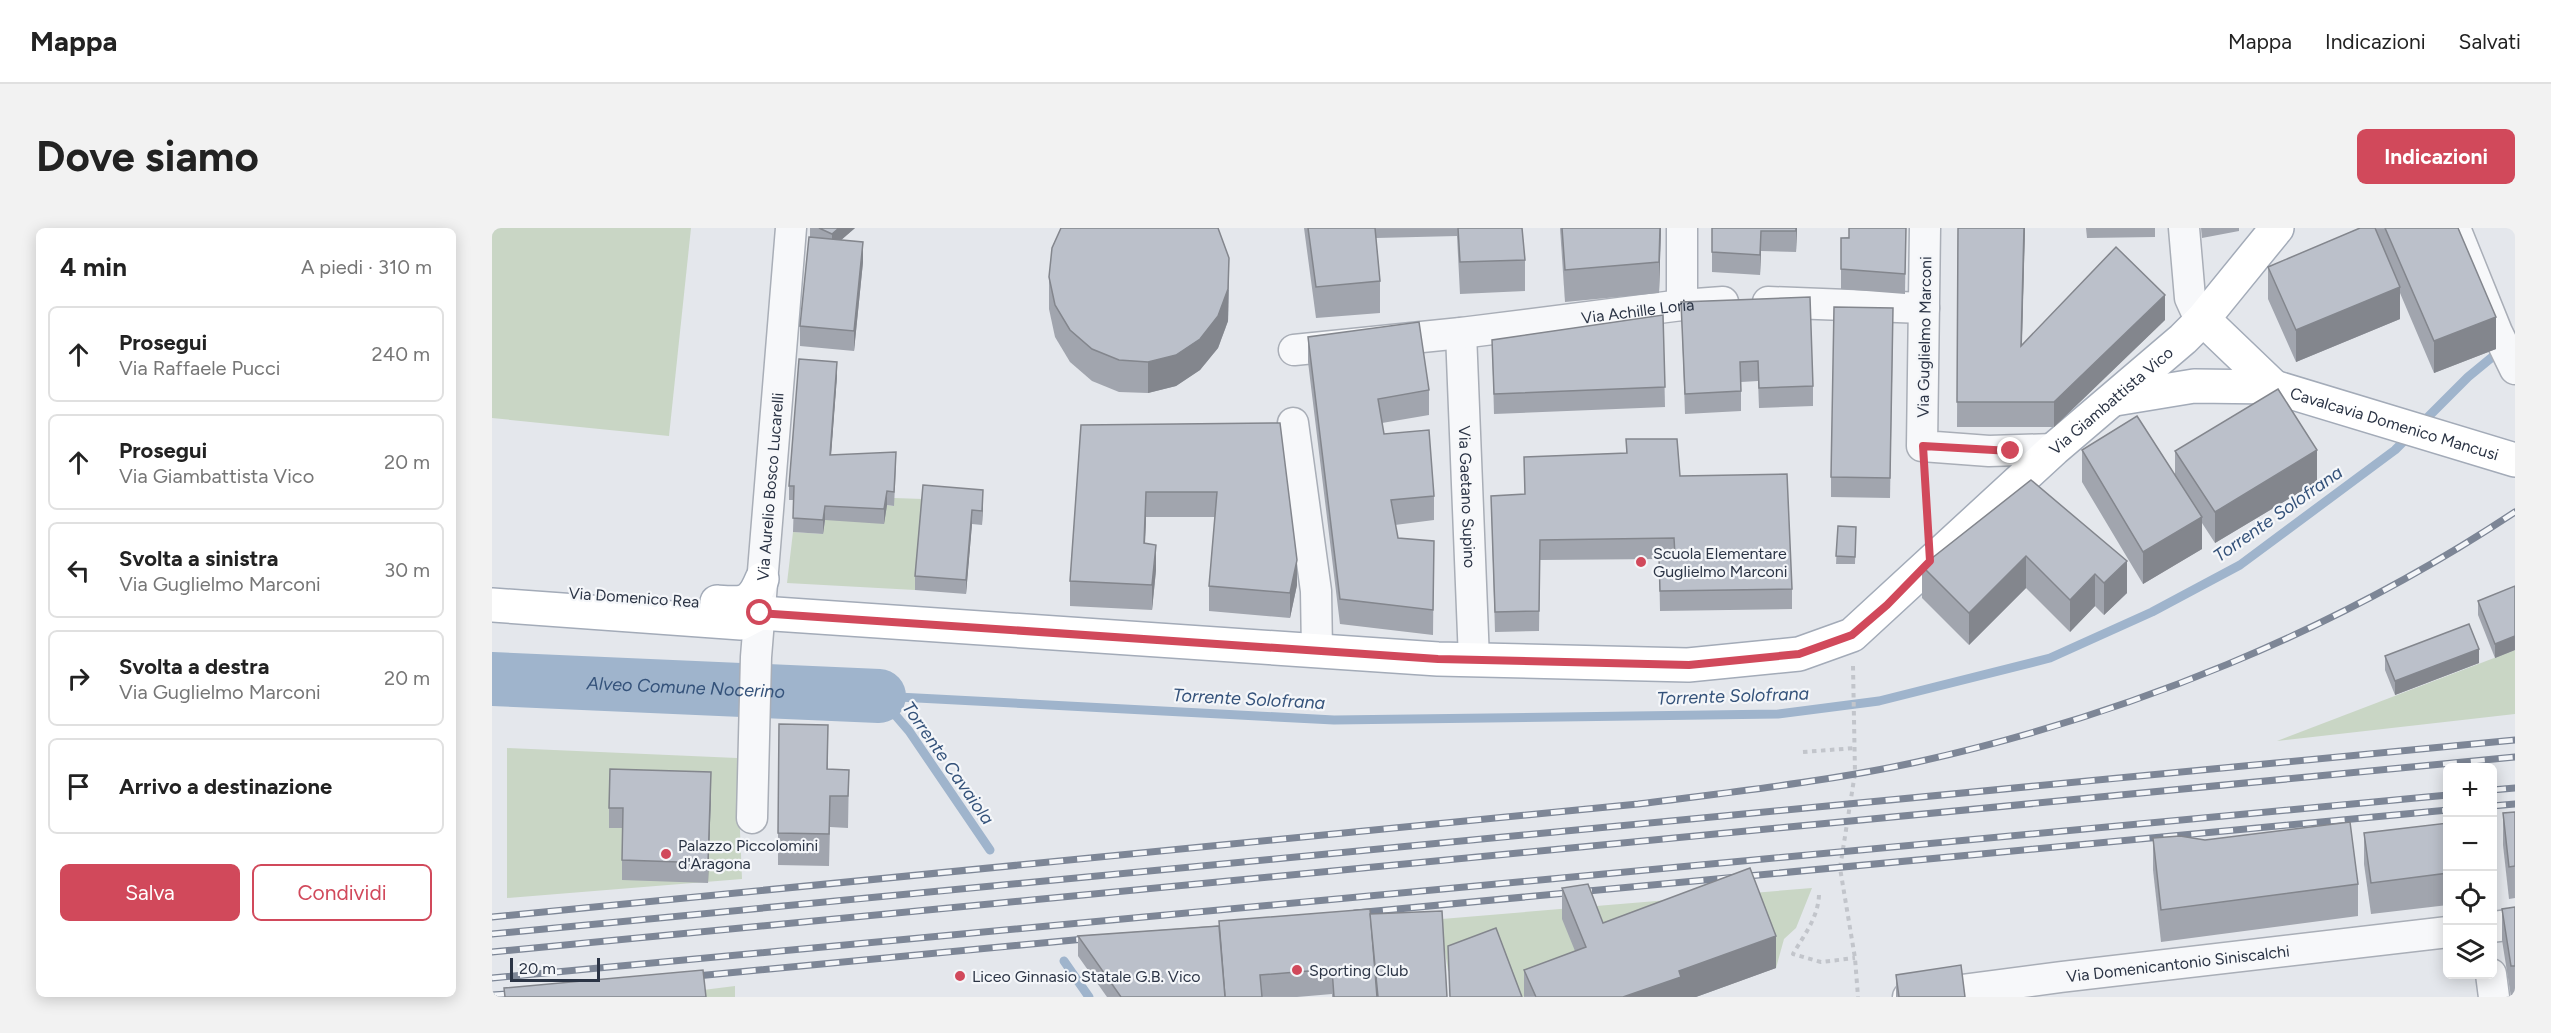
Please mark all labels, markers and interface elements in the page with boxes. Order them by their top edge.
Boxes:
text: Mappa [30,24,118,58]
text: Mappa [2228,29,2292,54]
text: Indicazioni [2325,29,2426,54]
text: Salvati [2459,29,2521,54]
button: Indicazioni [2357,129,2515,184]
text: Dove siamo [36,131,259,182]
text: 4 min [60,251,127,283]
text: A piedi · 310 m [301,255,432,279]
street label: Via Guglielmo Marconi [1914,256,1935,418]
street label: Via Achille Loria [1580,295,1695,328]
text: Prosegui [119,329,207,356]
icon: ahead [62,338,95,371]
text: 240 m [372,342,430,366]
street label: Via Giambattista Vico [2046,343,2177,459]
text: Via Raffaele Pucci [119,356,280,380]
street label: Cavalcavia Domenico Mancusi [2288,383,2501,465]
street label: Via Aurelio Bosco Lucarelli [753,392,788,582]
street label: Via Gaetano Supino [1455,425,1479,568]
text: Prosegui [119,437,207,464]
route end [1997,437,2023,463]
icon: ahead [62,446,95,479]
text: 20 m [384,450,430,474]
water label: Torrente Solofrana [2209,461,2347,567]
text: Via Giambattista Vico [119,464,314,488]
place label: Scuola Elementare Guglielmo Marconi [1653,544,1788,581]
text: Svolta a sinistra [119,545,278,572]
icon: left [62,554,95,587]
marker: Scuola Elementare Guglielmo Marconi [1634,555,1648,569]
text: 30 m [384,558,430,582]
text: Via Guglielmo Marconi [119,572,321,596]
street label: Via Domenico Rea [568,583,700,612]
route start [746,599,772,625]
text: Svolta a destra [119,653,269,680]
icon: right [62,662,95,695]
text: 20 m [384,666,430,690]
water label: Alveo Comune Nocerino [585,672,785,703]
text: Via Guglielmo Marconi [119,680,321,704]
water label: Torrente Solofrana [1656,682,1810,710]
water label: Torrente Solofrana [1172,684,1326,714]
water label: Torrente Cavaiola [897,697,999,829]
map controls [2443,763,2497,979]
button: + [2443,763,2497,817]
icon: arrive [62,770,95,803]
text: Arrivo a destinazione [119,773,332,800]
button: − [2443,817,2497,871]
place label: Palazzo Piccolomini d'Aragona [678,836,818,873]
marker: Palazzo Piccolomini d'Aragona [659,847,673,861]
button: Salva [60,864,240,921]
button: Condividi [252,864,432,921]
button: locate [2443,871,2497,925]
button: layers [2443,925,2497,979]
street label: Via Domenicantonio Siniscalchi [2065,941,2291,986]
scale bar [510,955,600,982]
text: 20 m [519,959,556,978]
place label: Sporting Club [1309,961,1408,980]
marker: Sporting Club [1290,963,1304,977]
place label: Liceo Ginnasio Statale G.B. Vico [972,967,1201,986]
marker: Liceo Ginnasio Statale G.B. Vico [953,969,967,983]

